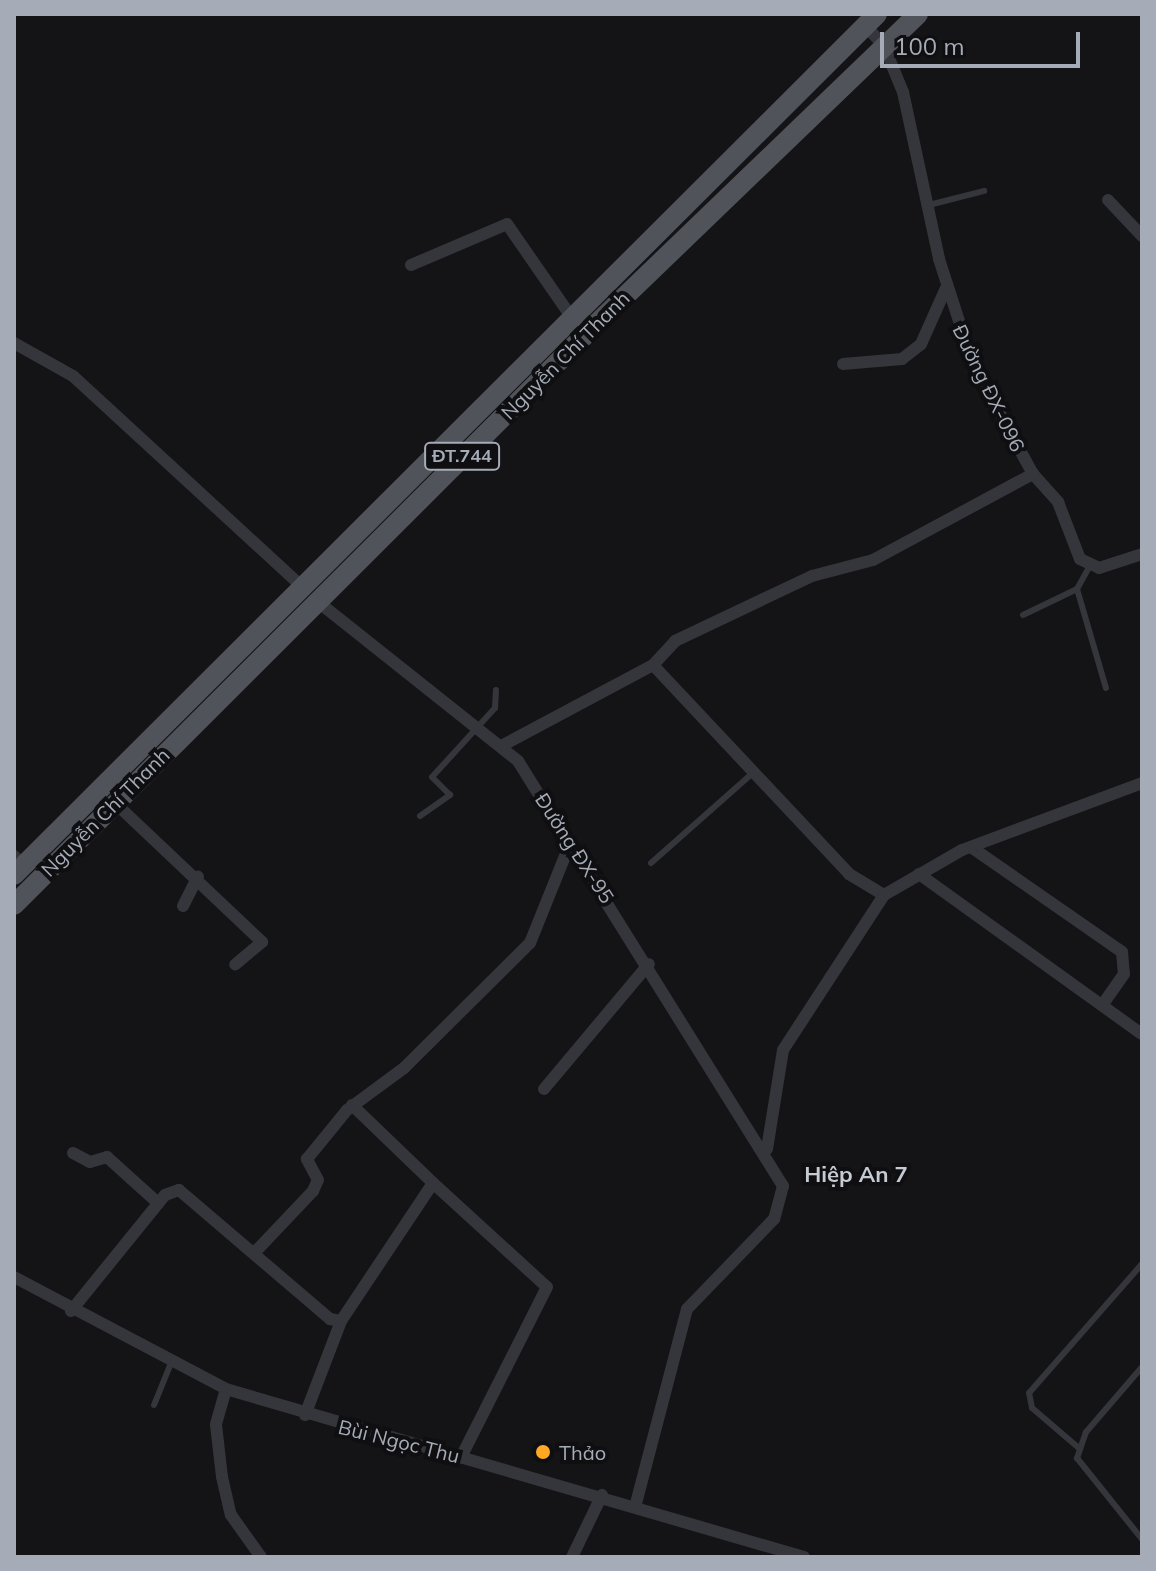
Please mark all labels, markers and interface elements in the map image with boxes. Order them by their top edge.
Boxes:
scale bar [884,16,1084,66]
text: 100 m [894,31,965,61]
street label: Nguyễn Chí Thanh [496,286,634,424]
street label: Đường ĐX-096 [948,321,1030,455]
road number: ĐT.744 [424,442,500,470]
street label: Nguyễn Chí Thanh [36,743,174,881]
street label: Đường ĐX-95 [531,788,619,908]
district label: Hiệp An 7 [804,1162,908,1188]
street label: Bùi Ngọc Thu [336,1414,462,1468]
place label: Thảo [559,1440,606,1464]
marker: Thảo [534,1443,552,1461]

